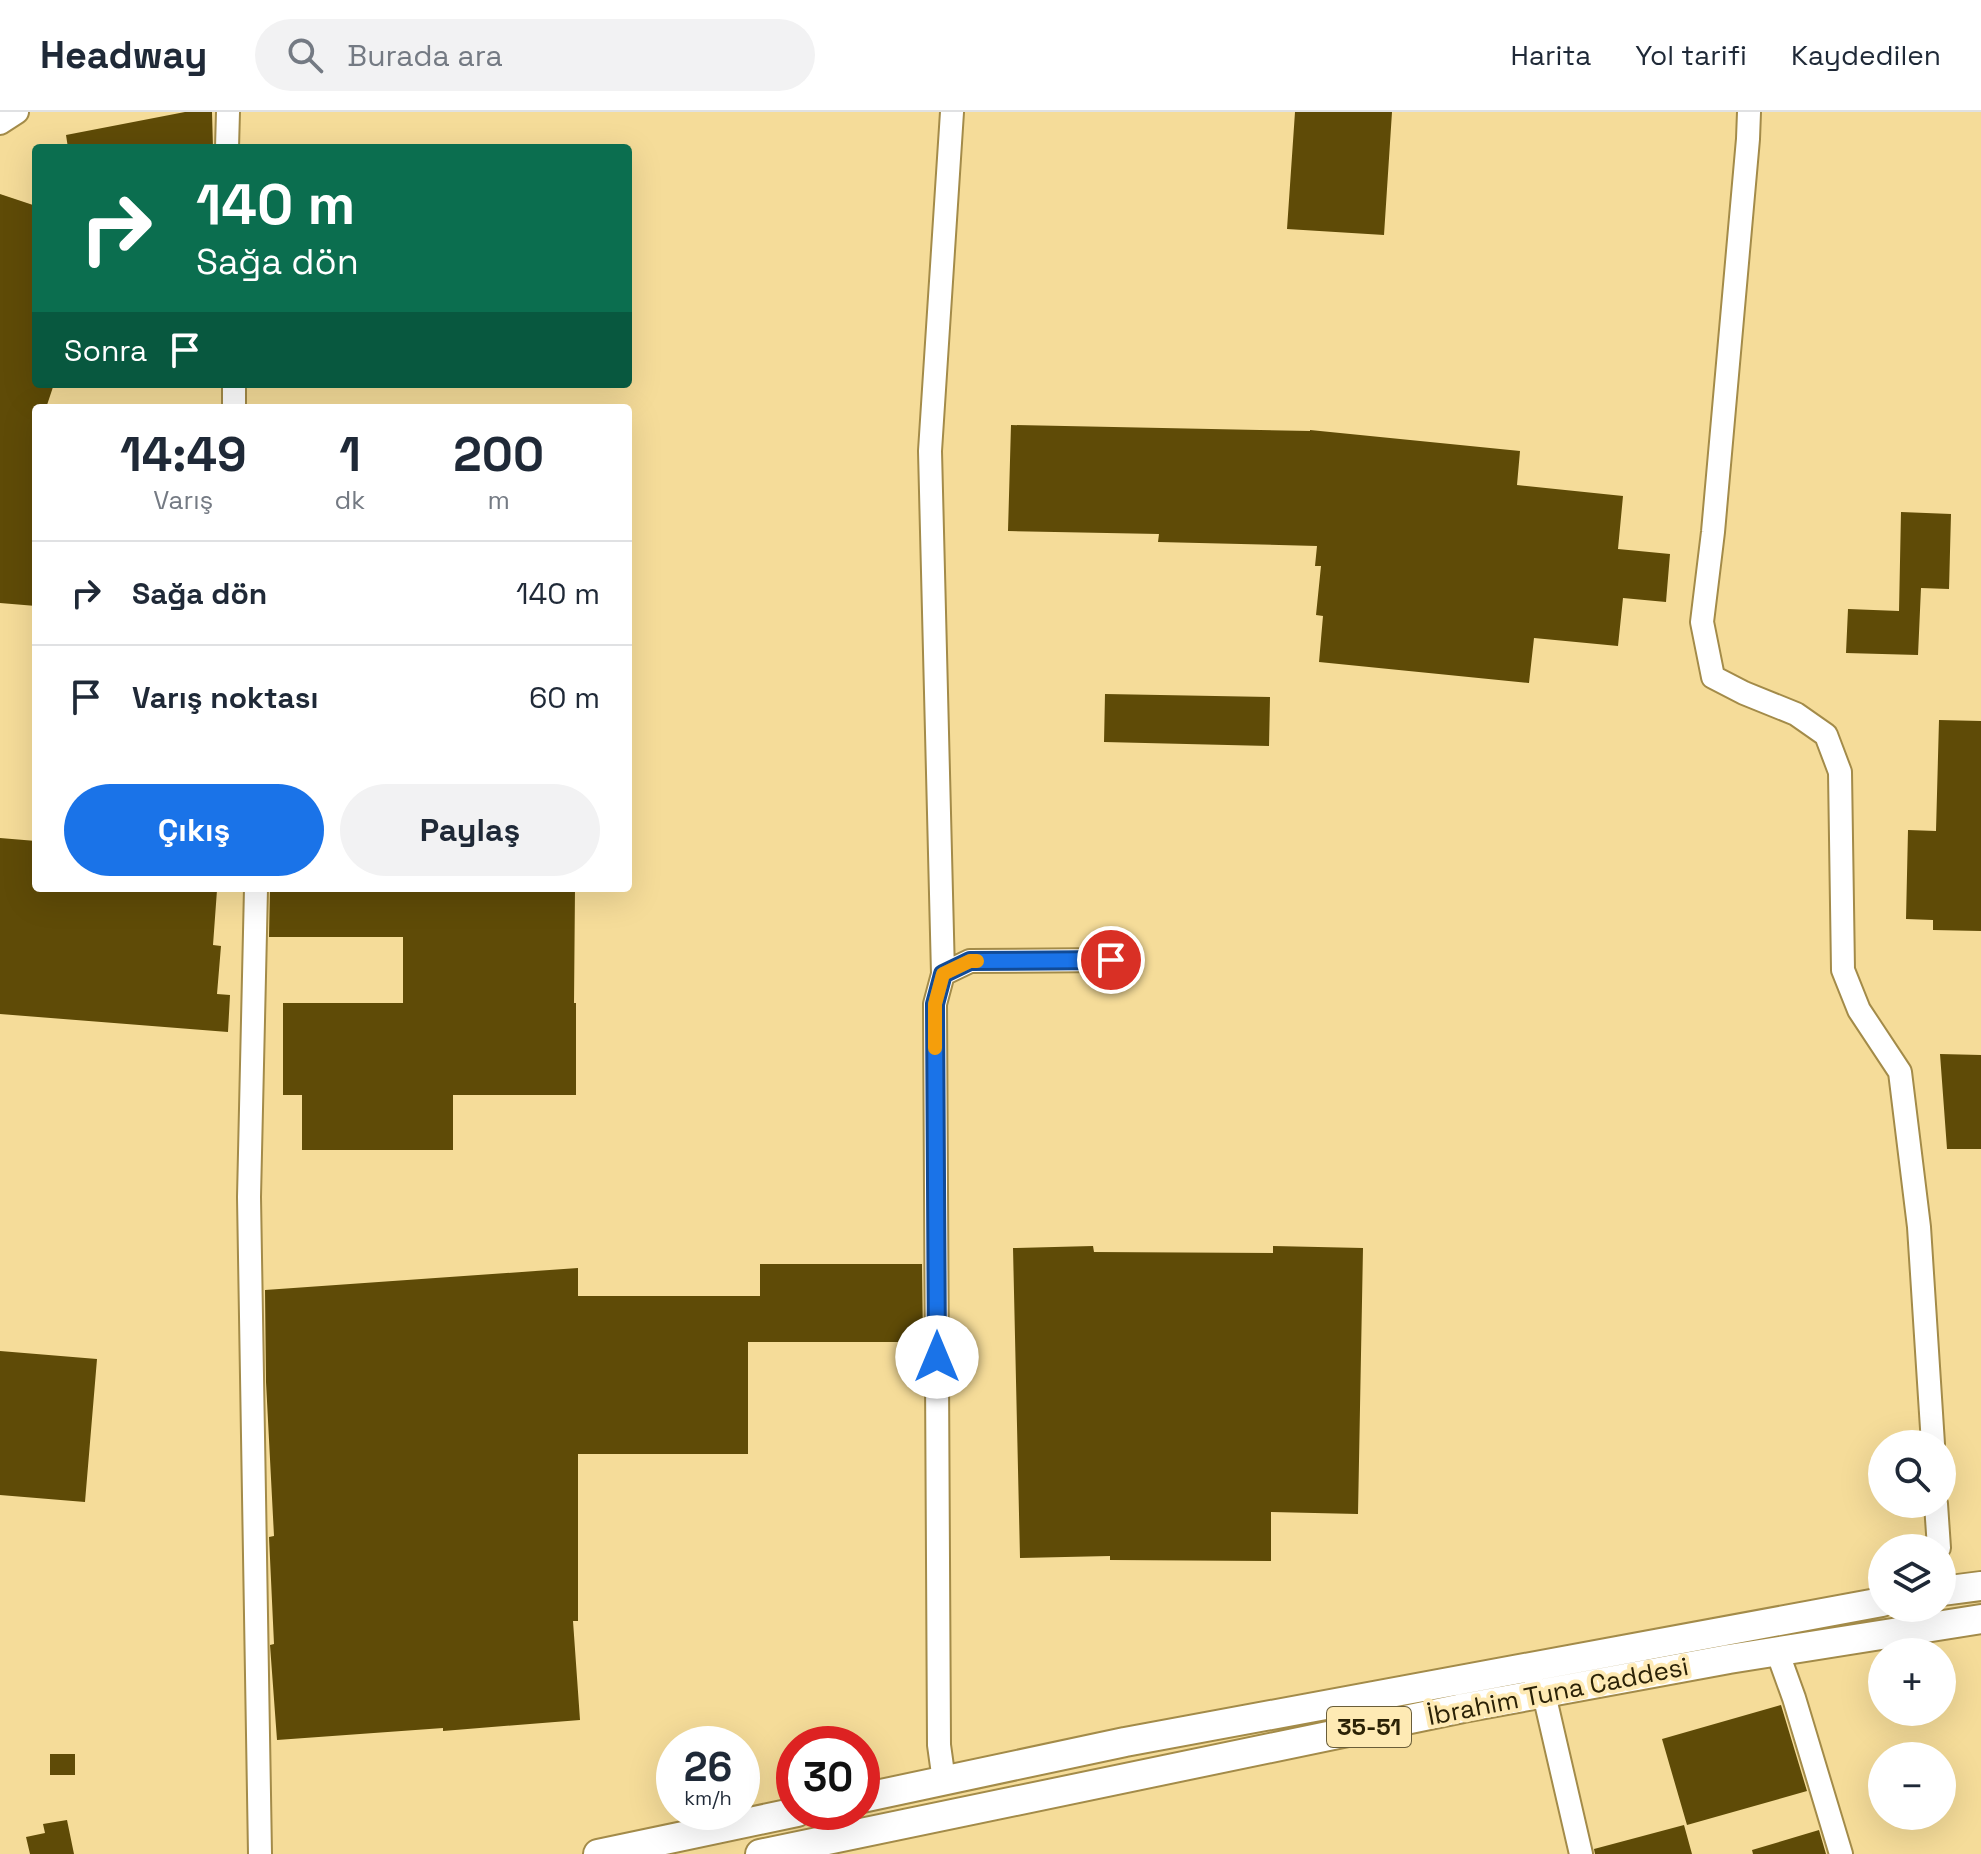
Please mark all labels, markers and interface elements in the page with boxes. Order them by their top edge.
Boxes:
search box [255,19,815,91]
text: Headway [40,31,207,79]
icon: search [283,33,327,77]
text: Burada ara [347,36,503,75]
text: Harita [1511,37,1591,73]
text: Yol tarifi [1635,37,1747,73]
text: Kaydedilen [1791,37,1941,73]
text: 140 m [196,169,355,240]
icon: right [64,176,168,280]
text: Sağa dön [196,239,359,285]
icon: arrive [163,328,207,372]
text: Sonra [64,331,147,370]
text: 14:49 [120,424,247,485]
text: 1 [339,424,361,485]
text: 200 [453,424,544,485]
text: Varış [153,483,213,517]
text: dk [335,483,365,517]
text: m [487,483,510,517]
icon: right [64,571,108,615]
text: Sağa dön [132,574,267,613]
text: 140 m [516,574,600,613]
icon: arrive [64,675,108,719]
text: Varış noktası [132,678,319,717]
text: 60 m [529,678,600,717]
button: Çıkış [64,784,324,876]
button: Paylaş [340,784,600,876]
pin [1077,926,1145,994]
icon: arrive [1089,938,1133,982]
position arrow [895,1315,979,1399]
map controls [1868,1430,1956,1830]
button: search [1868,1430,1956,1518]
button: layers [1868,1534,1956,1622]
button: + [1868,1638,1956,1726]
street label: İbrahim Tuna Caddesi [1425,1649,1691,1733]
road number: 35-51 [1327,1707,1411,1747]
speed limit sign: 30 [776,1726,880,1830]
text: 26 [684,1742,732,1793]
button: − [1868,1742,1956,1830]
text: km/h [684,1785,732,1811]

